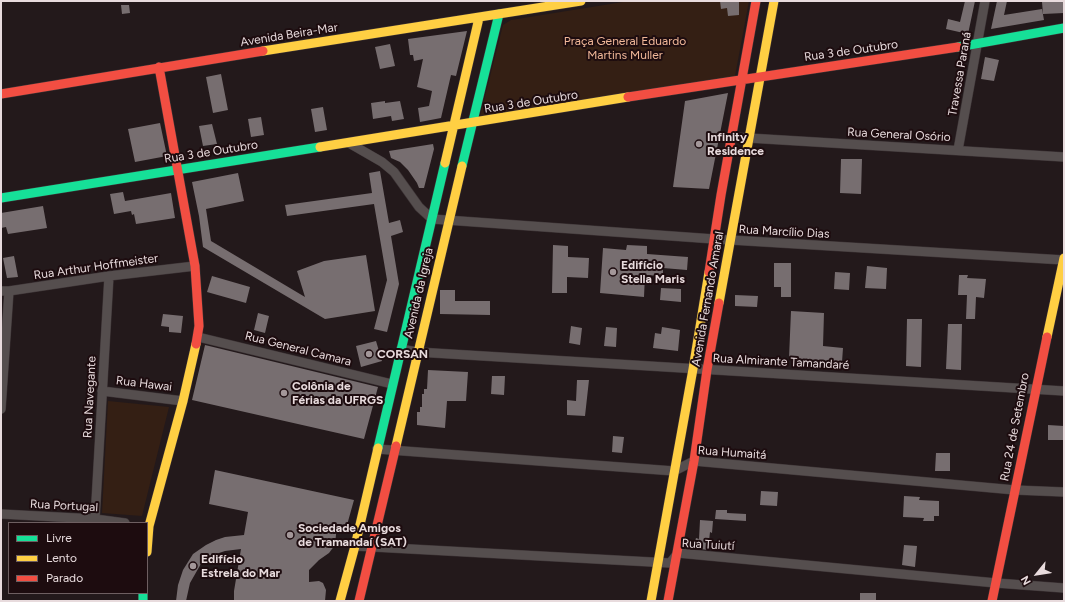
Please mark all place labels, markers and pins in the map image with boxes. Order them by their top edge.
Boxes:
place label: Infinity Residence [707,130,764,158]
marker: Infinity Residence [694,139,704,149]
place label: Edifício Stella Maris [621,258,685,286]
marker: Edifício Stella Maris [608,267,618,277]
place label: CORSAN [377,347,428,361]
marker: CORSAN [364,349,374,359]
place label: Colônia de Férias da UFRGS [292,379,383,407]
marker: Colônia de Férias da UFRGS [279,388,289,398]
place label: Sociedade Amigos de Tramandaí (SAT) [298,521,407,549]
marker: Sociedade Amigos de Tramandaí (SAT) [285,530,295,540]
place label: Edifício Estrela do Mar [201,552,280,580]
marker: Edifício Estrela do Mar [188,561,198,571]

